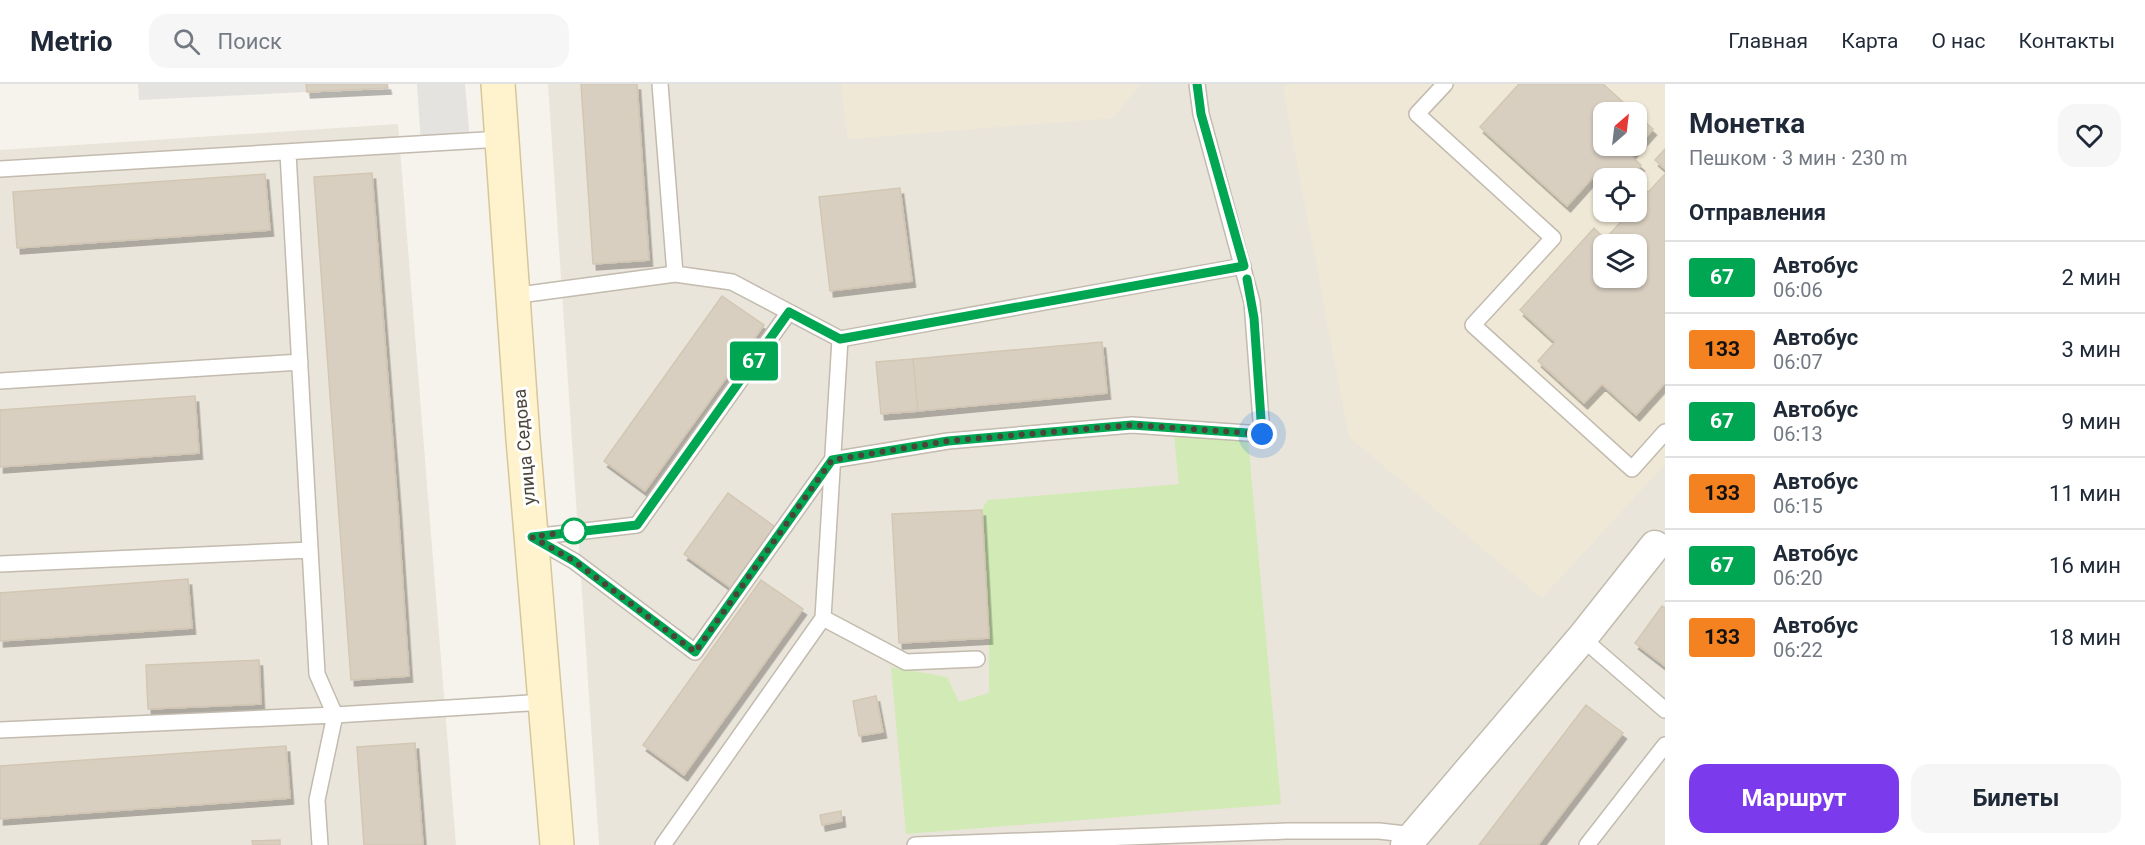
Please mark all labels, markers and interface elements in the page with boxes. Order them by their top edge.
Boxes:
search box [149,14,569,68]
text: Metrio [30,25,113,58]
icon: search [170,25,203,58]
text: Поиск [218,29,282,54]
text: Главная [1728,29,1808,53]
text: Карта [1841,29,1898,53]
text: О нас [1931,29,1986,53]
text: Контакты [2019,29,2115,53]
north arrow [1593,102,1647,156]
map controls [1593,102,1647,288]
button: heart [2058,104,2121,167]
text: Монетка [1689,107,1805,140]
text: Пешком · 3 мин · 230 m [1689,146,1908,170]
button: locate [1593,168,1647,222]
text: Отправления [1689,200,1826,225]
button: layers [1593,234,1647,288]
text: Автобус [1773,253,1858,278]
text: 67 [1710,265,1734,289]
text: 2 мин [2061,265,2121,290]
text: 06:06 [1773,278,1823,302]
text: Автобус [1773,325,1858,350]
text: 133 [1704,337,1740,361]
text: 3 мин [2061,337,2121,362]
line badge: 67 [727,342,781,380]
text: 67 [742,349,766,373]
text: 06:07 [1773,350,1823,374]
street label: улица Седова [508,388,540,506]
text: Автобус [1773,397,1858,422]
text: 67 [1710,409,1734,433]
text: 9 мин [2061,409,2121,434]
your location [1247,419,1277,449]
text: 06:13 [1773,422,1823,446]
text: Автобус [1773,469,1858,494]
text: 133 [1704,481,1740,505]
text: 11 мин [2049,481,2121,506]
text: 06:15 [1773,494,1823,518]
unlabelled marker [561,518,587,544]
text: Автобус [1773,541,1858,566]
text: 67 [1710,553,1734,577]
text: 16 мин [2049,553,2121,578]
text: 06:20 [1773,566,1823,590]
text: Автобус [1773,613,1858,638]
text: 133 [1704,625,1740,649]
text: 18 мин [2049,625,2121,650]
text: 06:22 [1773,638,1823,662]
button: Маршрут [1689,764,1899,833]
button: Билеты [1911,764,2121,833]

